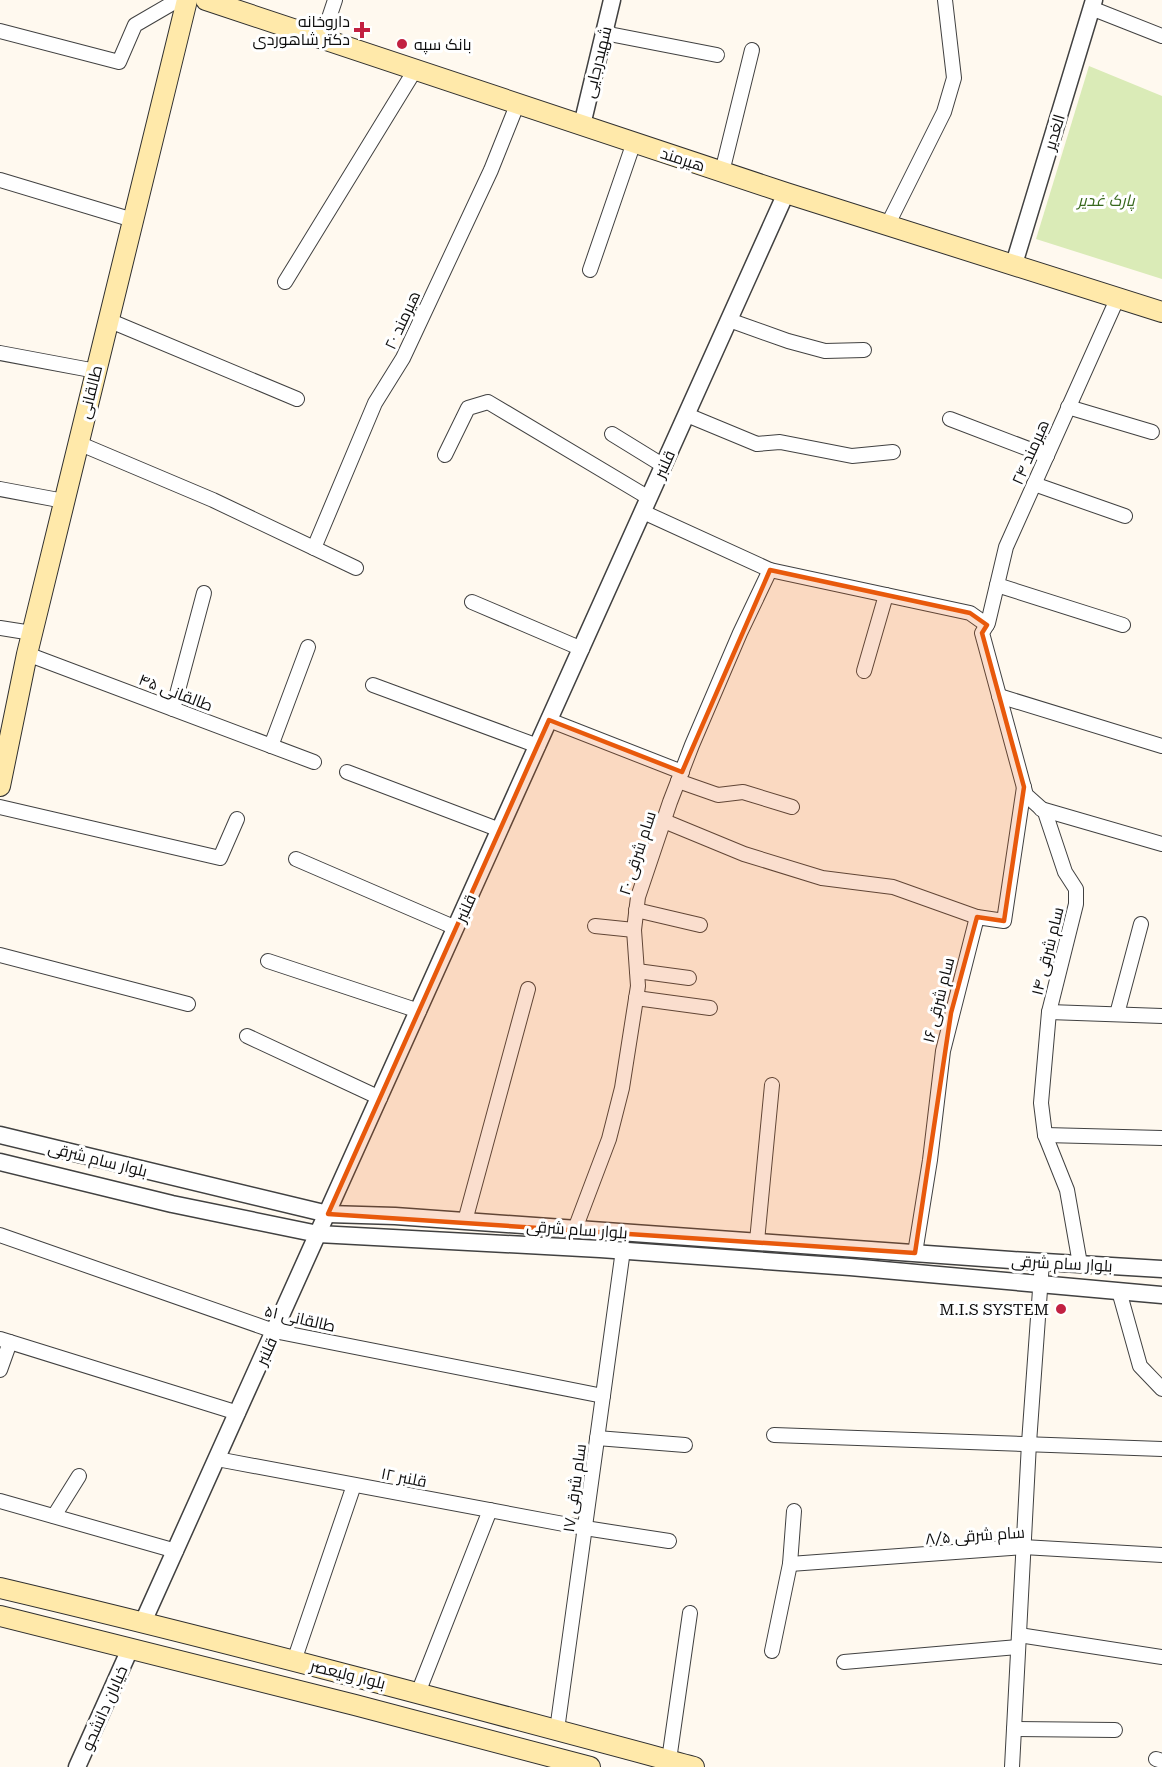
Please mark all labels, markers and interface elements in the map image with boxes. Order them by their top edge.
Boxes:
place label: داروخانه دکتر شاهوردی [253,12,350,50]
marker: داروخانه دکتر شاهوردی [355,23,369,37]
street label: شهیدرجایی [579,24,617,100]
place label: بانک سپه [414,35,472,55]
marker: بانک سپه [395,37,409,51]
street label: الغدیر [1040,112,1069,153]
street label: هیرمند [658,143,708,176]
park label: پارک غدیر [1076,191,1135,211]
street label: هیرمند ۲۰ [381,288,424,352]
street label: طالقانی [75,363,107,421]
street label: هیرمند ۲۴ [1008,417,1053,488]
street label: قلنبر [650,447,679,482]
street label: طالقانی ۴۵ [136,670,216,716]
street label: سام شرقی ۲۰ [615,809,662,898]
street label: قلنبر [451,891,480,926]
street label: سام شرقی ۱۴ [1027,905,1070,998]
street label: سام شرقی ۱۶ [919,956,960,1045]
street label: بلوار سام شرقی [46,1138,149,1183]
street label: بلوار سام شرقی [526,1216,628,1245]
street label: بلوار سام شرقی [1011,1251,1113,1278]
place label: M.I.S SYSTEM [939,1300,1049,1319]
street label: طالقانی ۵۱ [262,1301,337,1337]
marker: M.I.S SYSTEM [1054,1302,1068,1316]
street label: قلنبر [252,1334,281,1369]
street label: سام شرقی ۱۷ [559,1442,592,1534]
street label: قلنبر ۱۲ [379,1464,428,1491]
street label: سام شرقی ۸/۵ [925,1523,1026,1550]
street label: بلوار ولیعصر [307,1656,387,1693]
street label: خیابان دانشجو [77,1663,133,1754]

